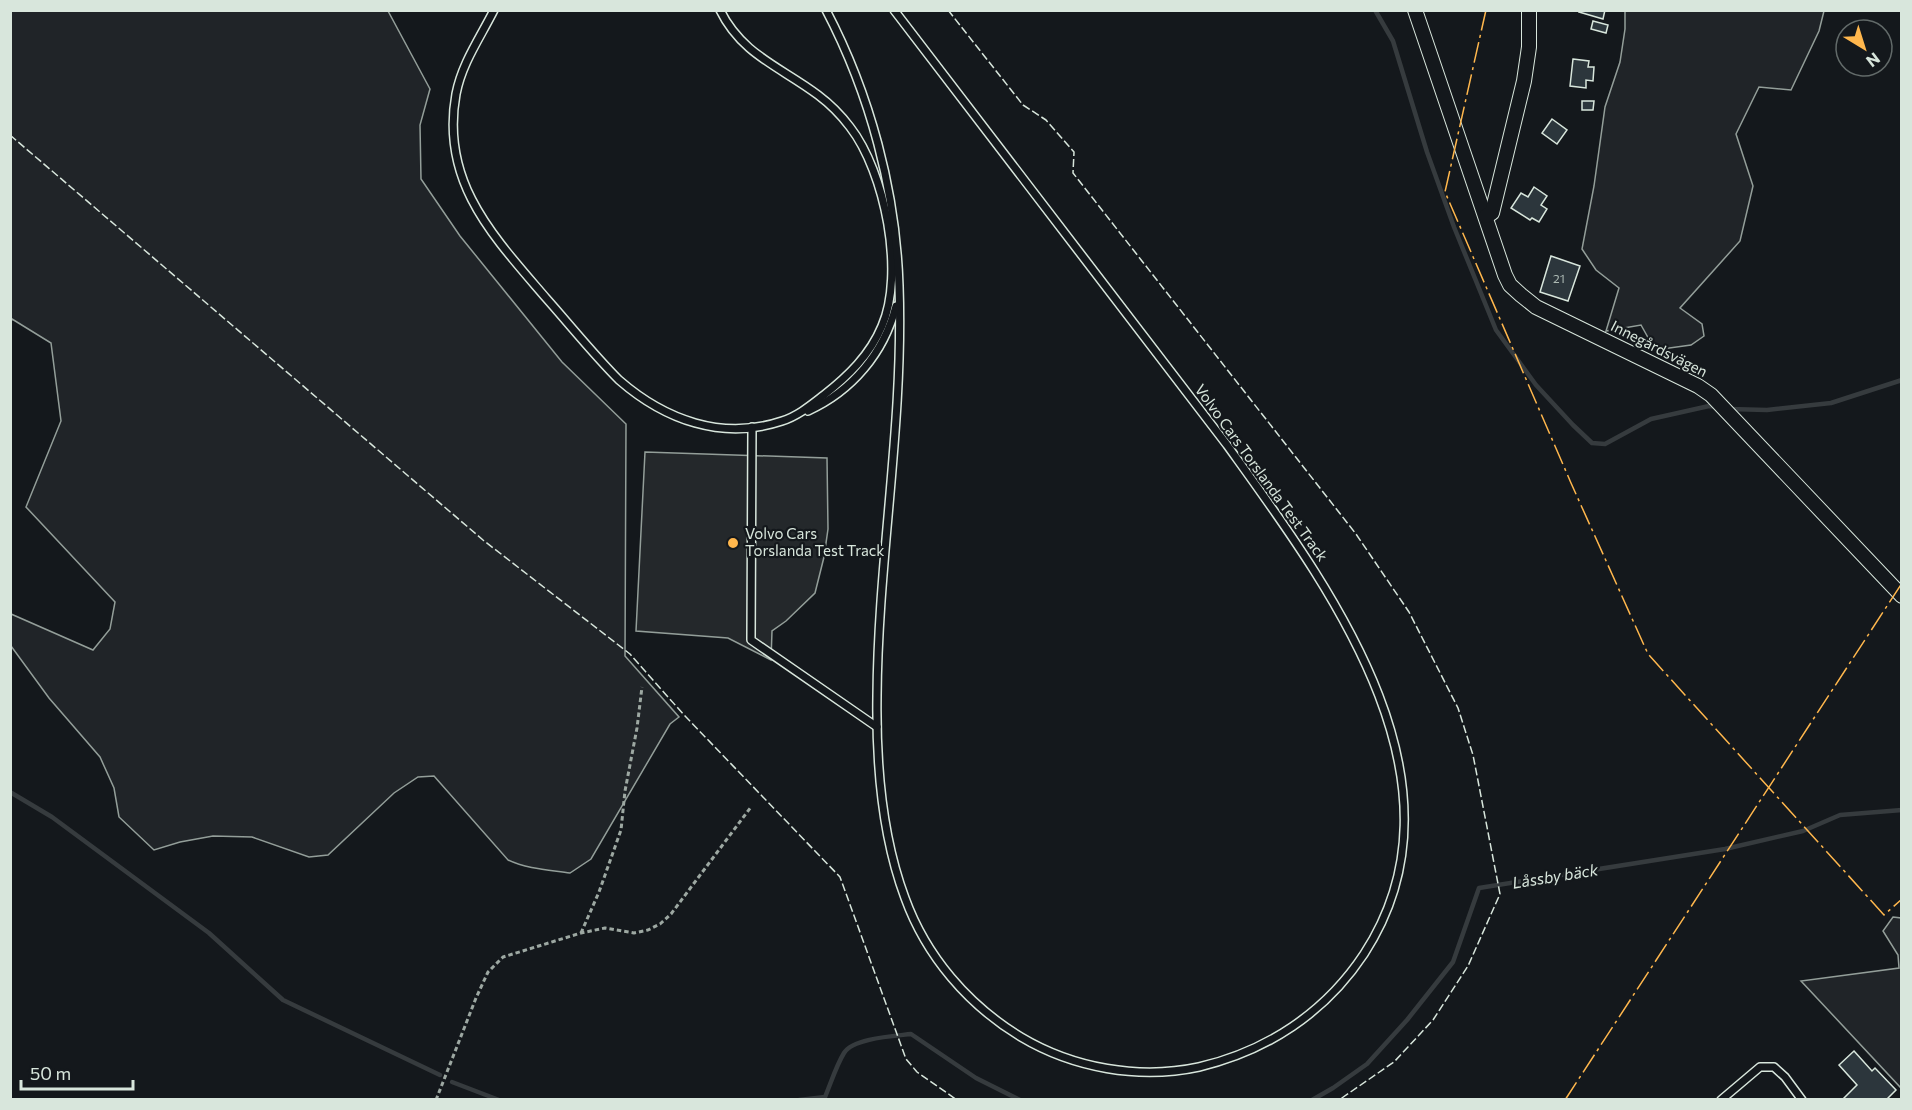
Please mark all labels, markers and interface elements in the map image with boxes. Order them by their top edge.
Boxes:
north arrow [1834,18,1894,78]
text: N [1863,49,1884,71]
house number: 21 [1553,271,1565,285]
street label: Innegårdsvägen [1608,316,1711,380]
street label: Volvo Cars Torslanda Test Track [1192,380,1332,564]
place label: Volvo Cars Torslanda Test Track [745,524,884,559]
marker: Volvo Cars Torslanda Test Track [726,536,740,550]
water label: Låssby bäck [1511,859,1600,892]
scale bar [21,1053,134,1091]
text: 50 m [30,1062,71,1084]

